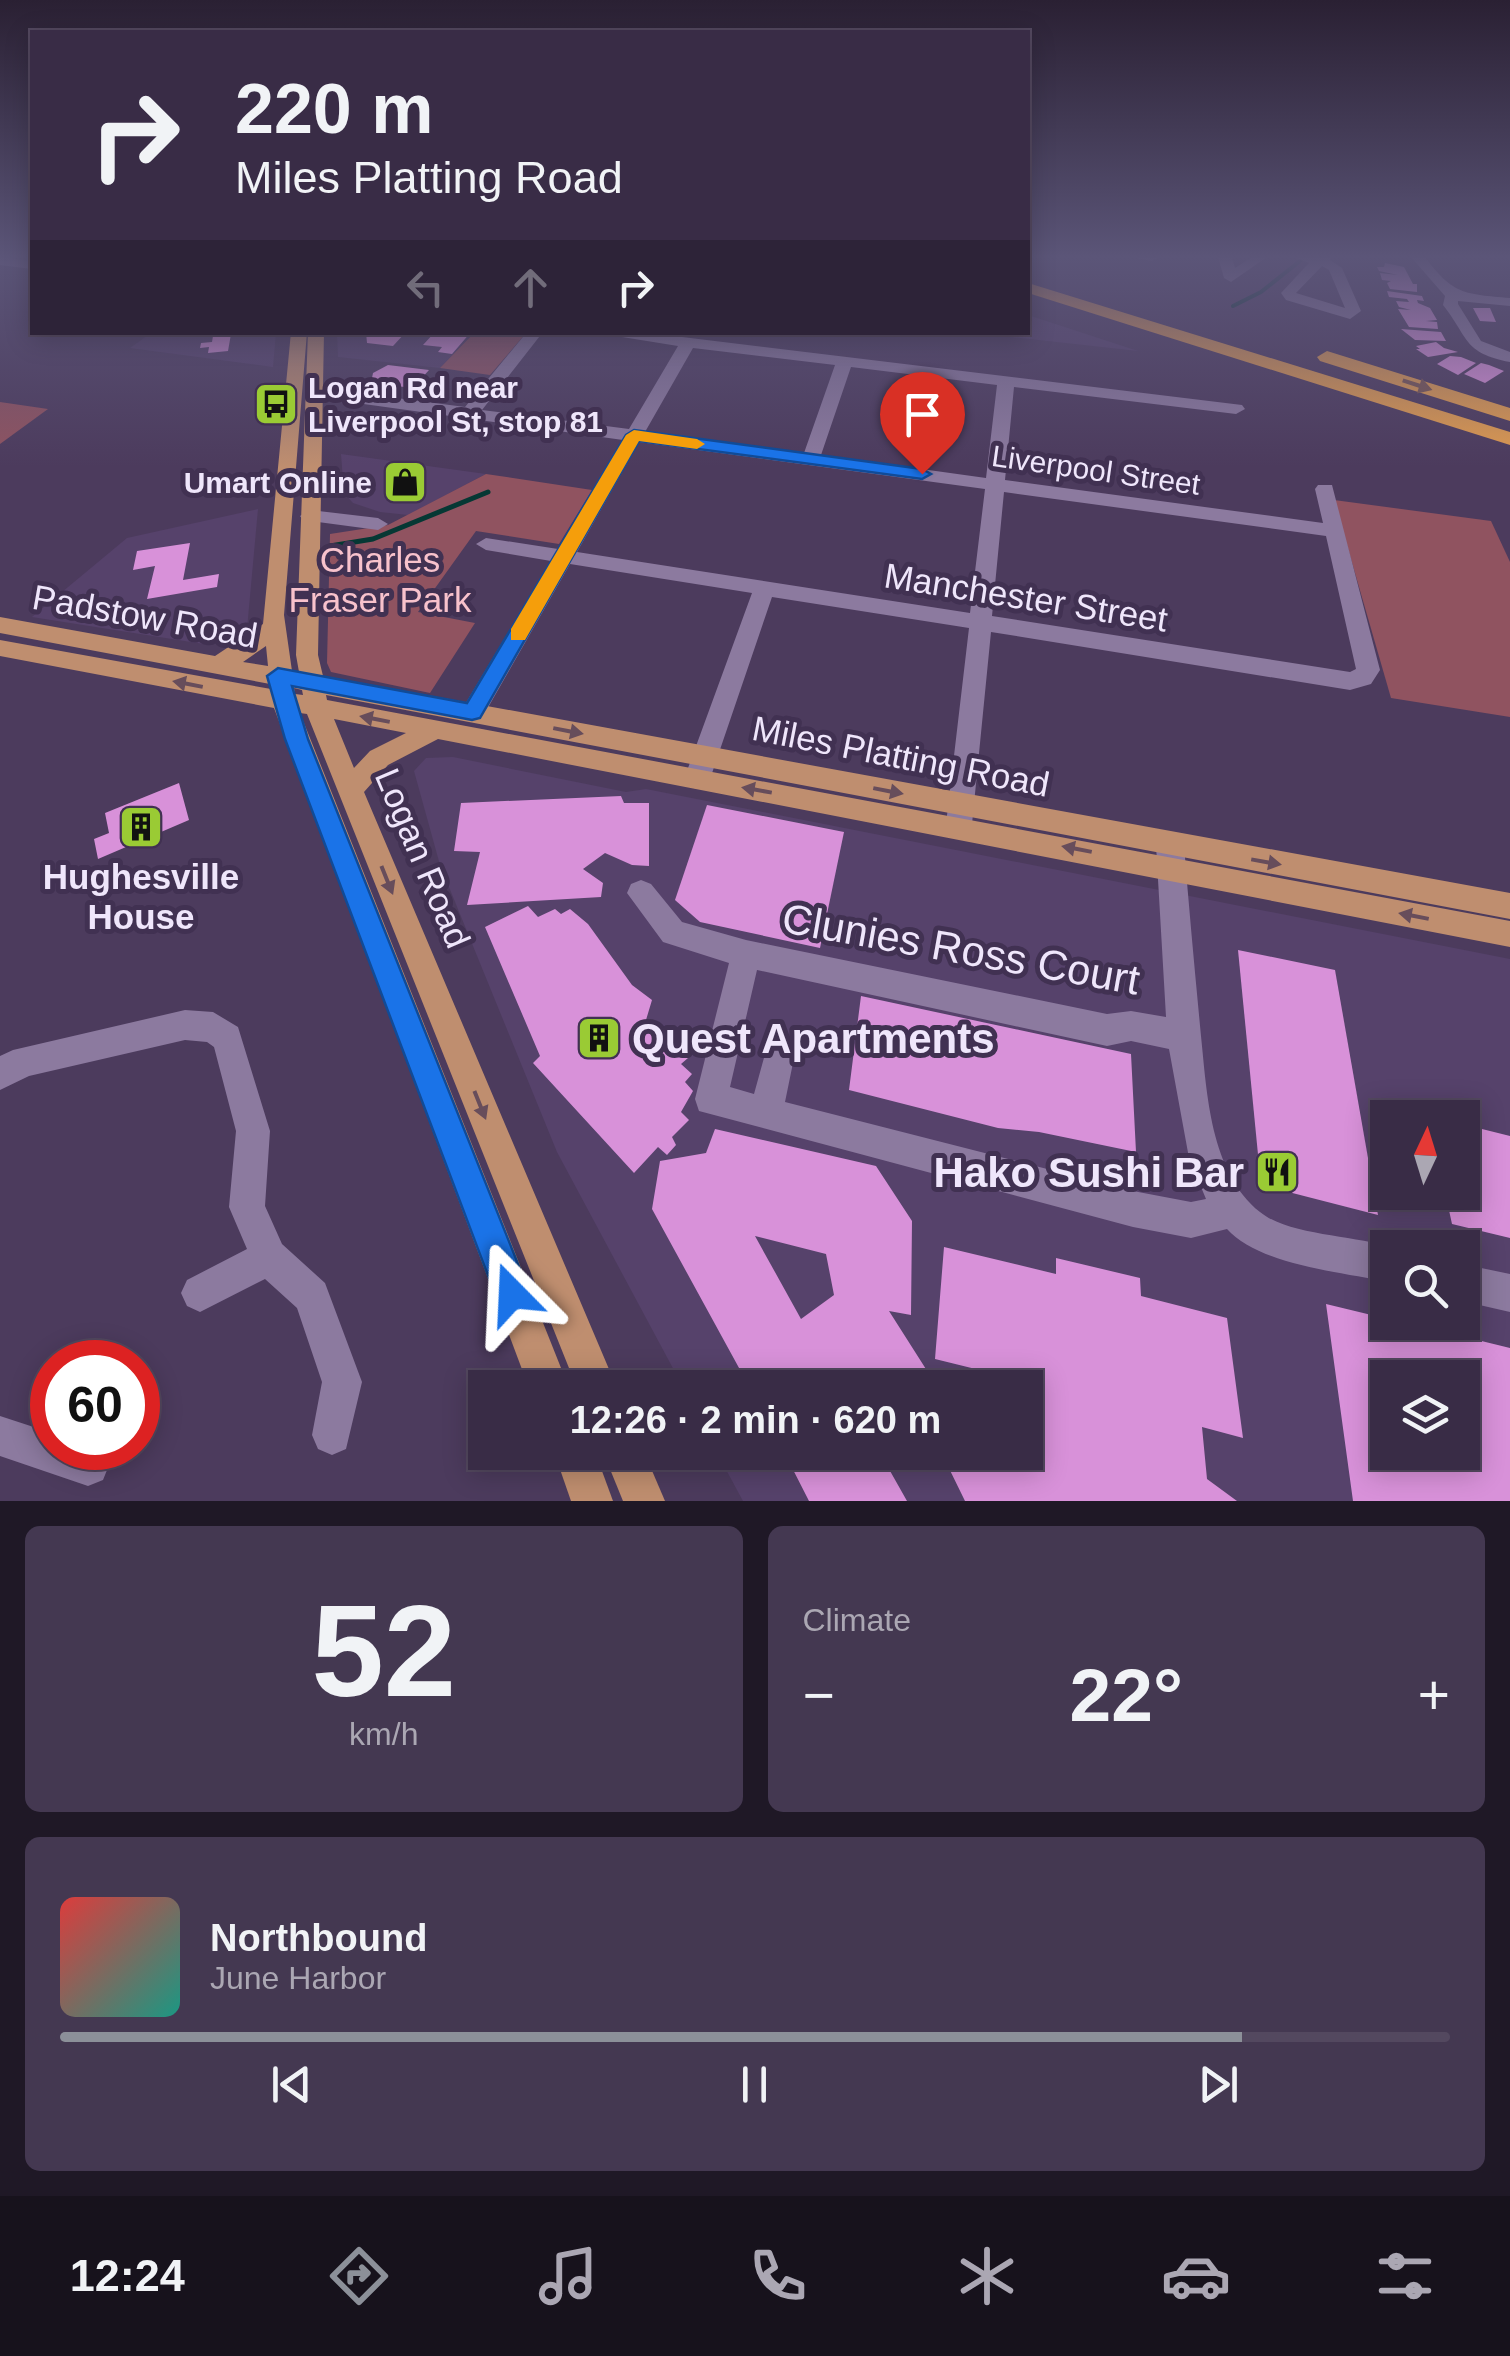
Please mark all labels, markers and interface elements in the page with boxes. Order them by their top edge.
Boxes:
icon: right [70,70,200,200]
text: 220 m [235,70,433,148]
text: Miles Platting Road [235,152,623,203]
icon: left [398,260,453,315]
icon: ahead [503,260,558,315]
icon: right [608,260,663,315]
place label: Logan Rd near Liverpool St, stop 81 [308,371,603,438]
pin [880,372,965,475]
one-way arrow [1403,379,1433,394]
bus stop icon: Logan Rd near Liverpool St, stop 81 [253,381,299,427]
icon: arrive [895,387,950,442]
street label: Liverpool Street [990,439,1203,501]
shop icon: Umart Online [382,459,428,505]
place label: Umart Online [184,466,372,499]
park label: Charles Fraser Park [289,540,472,619]
street label: Manchester Street [882,555,1171,639]
street label: Padstow Road [30,577,260,655]
one-way arrow [172,676,203,691]
street label: Miles Platting Road [749,708,1053,804]
one-way arrow [359,711,390,726]
one-way arrow [553,723,584,739]
street label: Logan Road [368,763,478,953]
one-way arrow [741,782,773,797]
one-way arrow [872,784,904,799]
building icon: Hughesville House [118,804,164,850]
one-way arrow [1061,841,1092,857]
one-way arrow [1250,855,1281,871]
place label: Hughesville House [43,857,239,936]
one-way arrow [379,866,395,895]
street label: Clunies Ross Court [779,894,1144,1004]
one-way arrow [1398,907,1429,923]
building icon: Quest Apartments [576,1015,622,1061]
place label: Quest Apartments [632,1015,995,1062]
one-way arrow [472,1090,488,1119]
north arrow [1370,1100,1480,1210]
map controls [1370,1100,1480,1470]
place label: Hako Sushi Bar [934,1149,1244,1196]
restaurant icon: Hako Sushi Bar [1254,1149,1300,1195]
button: search [1370,1230,1480,1340]
position arrow [460,1242,564,1346]
speed limit sign: 60 [30,1340,160,1470]
button: layers [1370,1360,1480,1470]
text: 12:26 · 2 min · 620 m [570,1399,941,1441]
text: 52 [311,1578,456,1724]
text: Climate [803,1602,911,1638]
text: 22° [1070,1653,1183,1737]
text: − [803,1664,835,1726]
text: + [1418,1664,1450,1726]
text: km/h [349,1716,418,1752]
text: Northbound [210,1917,427,1959]
text: June Harbor [210,1960,386,1996]
icon: previous [264,2057,319,2112]
icon: pause [727,2057,782,2112]
icon: next [1191,2057,1246,2112]
icon: directions [324,2241,394,2311]
icon: music [533,2241,603,2311]
icon: phone [743,2241,813,2311]
icon: climate [952,2241,1022,2311]
icon: car [1161,2241,1231,2311]
icon: filters [1370,2241,1440,2311]
text: 12:24 [70,2250,185,2301]

